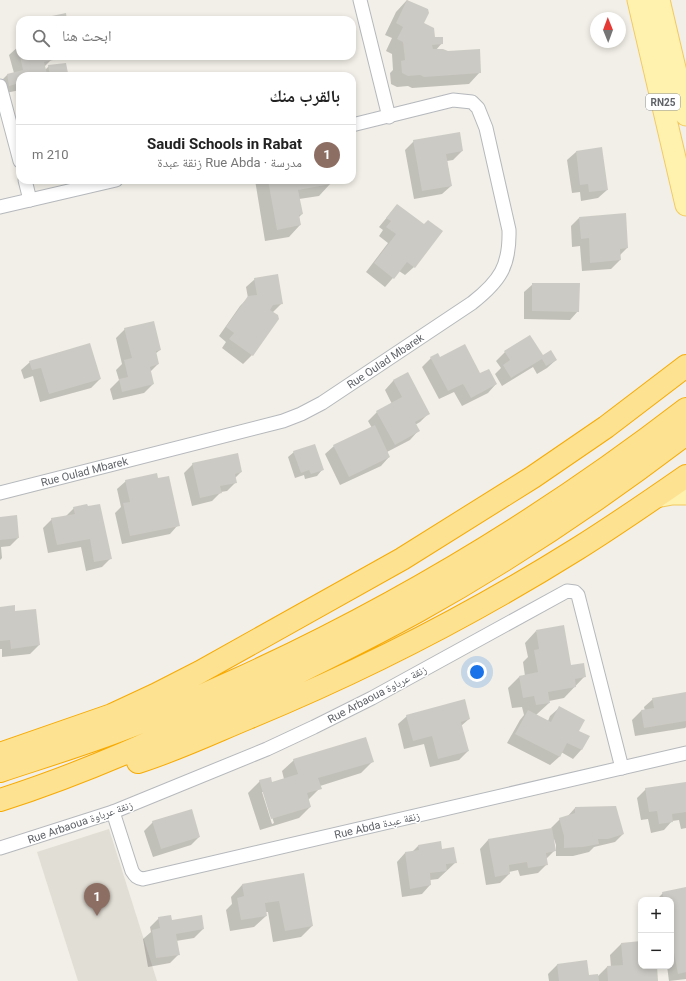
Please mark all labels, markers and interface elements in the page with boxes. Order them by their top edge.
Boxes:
north arrow [590,12,626,48]
search box [16,16,356,60]
icon: search [30,27,52,49]
text: ابحث هنا [62,27,111,45]
text: بالقرب منك [269,86,340,106]
road number: RN25 [646,94,680,110]
text: Saudi Schools in Rabat [147,135,302,153]
text: 210 m [32,147,69,162]
text: 1 [323,147,331,162]
text: مدرسة · Rue Abda زنقة عبدة [157,155,302,170]
street label: Rue Oulad Mbarek [345,331,427,392]
street label: Rue Oulad Mbarek [39,455,130,489]
your location [467,662,487,682]
street label: Rue Arbaoua زنقة عرباوة [326,663,429,726]
street label: Rue Arbaoua زنقة عرباوة [26,798,134,847]
street label: Rue Abda زنقة عبدة [333,809,421,842]
pin: 1 [84,883,110,916]
map controls [638,897,674,969]
button: + [638,897,674,933]
button: − [638,933,674,969]

